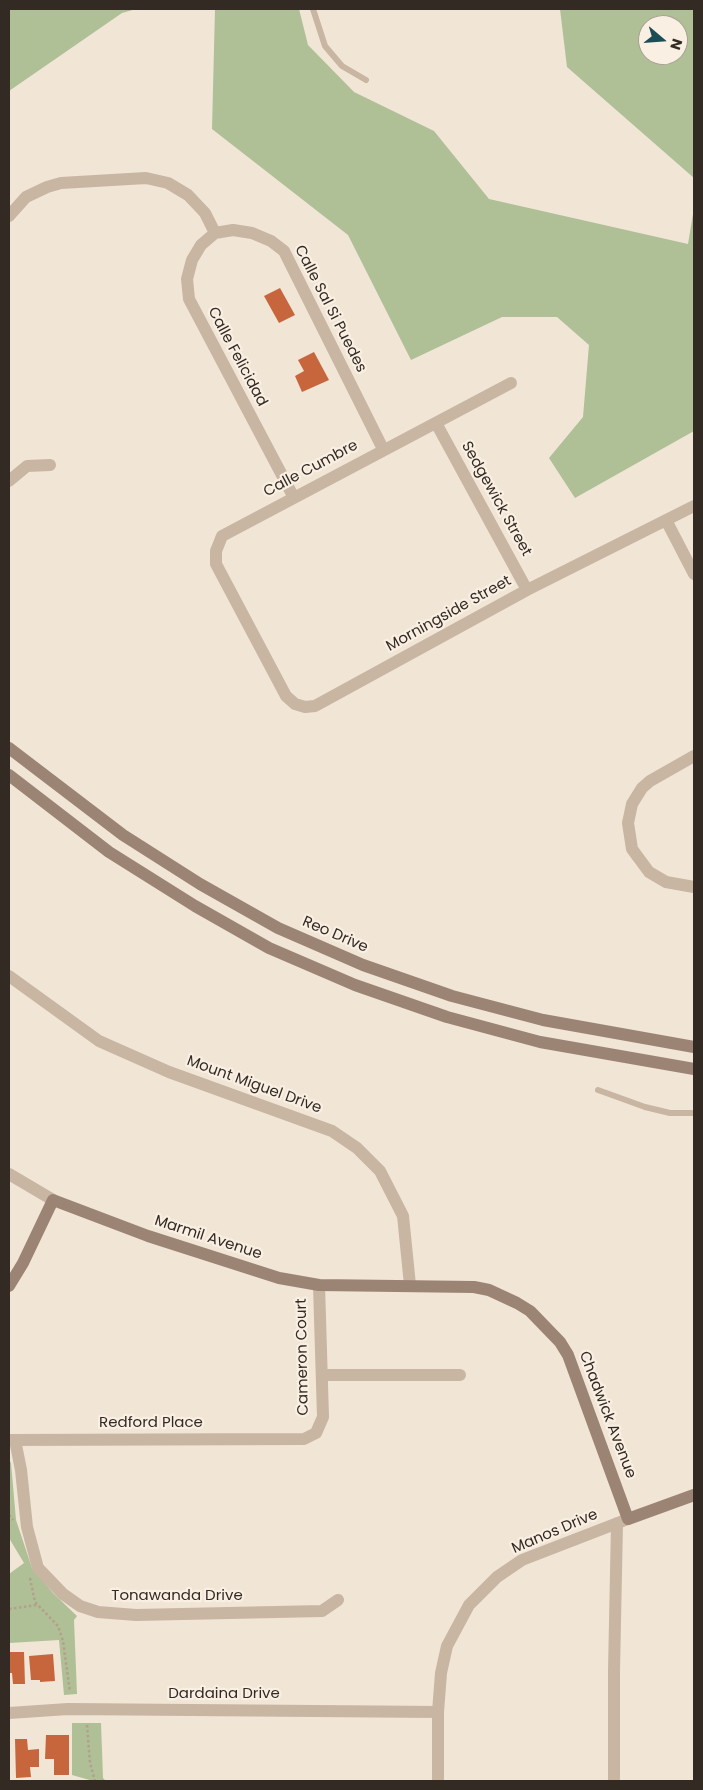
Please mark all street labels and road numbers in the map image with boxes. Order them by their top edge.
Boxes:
street label: Calle Sal Si Puedes [290,242,370,376]
street label: Calle Felicidad [203,304,271,410]
street label: Calle Cumbre [261,437,361,501]
street label: Sedgewick Street [457,438,535,560]
street label: Morningside Street [383,572,515,656]
street label: Reo Drive [299,913,371,957]
street label: Mount Miguel Drive [184,1052,324,1118]
street label: Marmil Avenue [152,1212,264,1264]
street label: Cameron Court [293,1298,313,1416]
street label: Chadwick Avenue [574,1349,640,1481]
street label: Redford Place [99,1414,203,1432]
street label: Manos Drive [509,1506,601,1558]
street label: Tonawanda Drive [111,1587,243,1605]
street label: Dardaina Drive [168,1685,280,1703]

